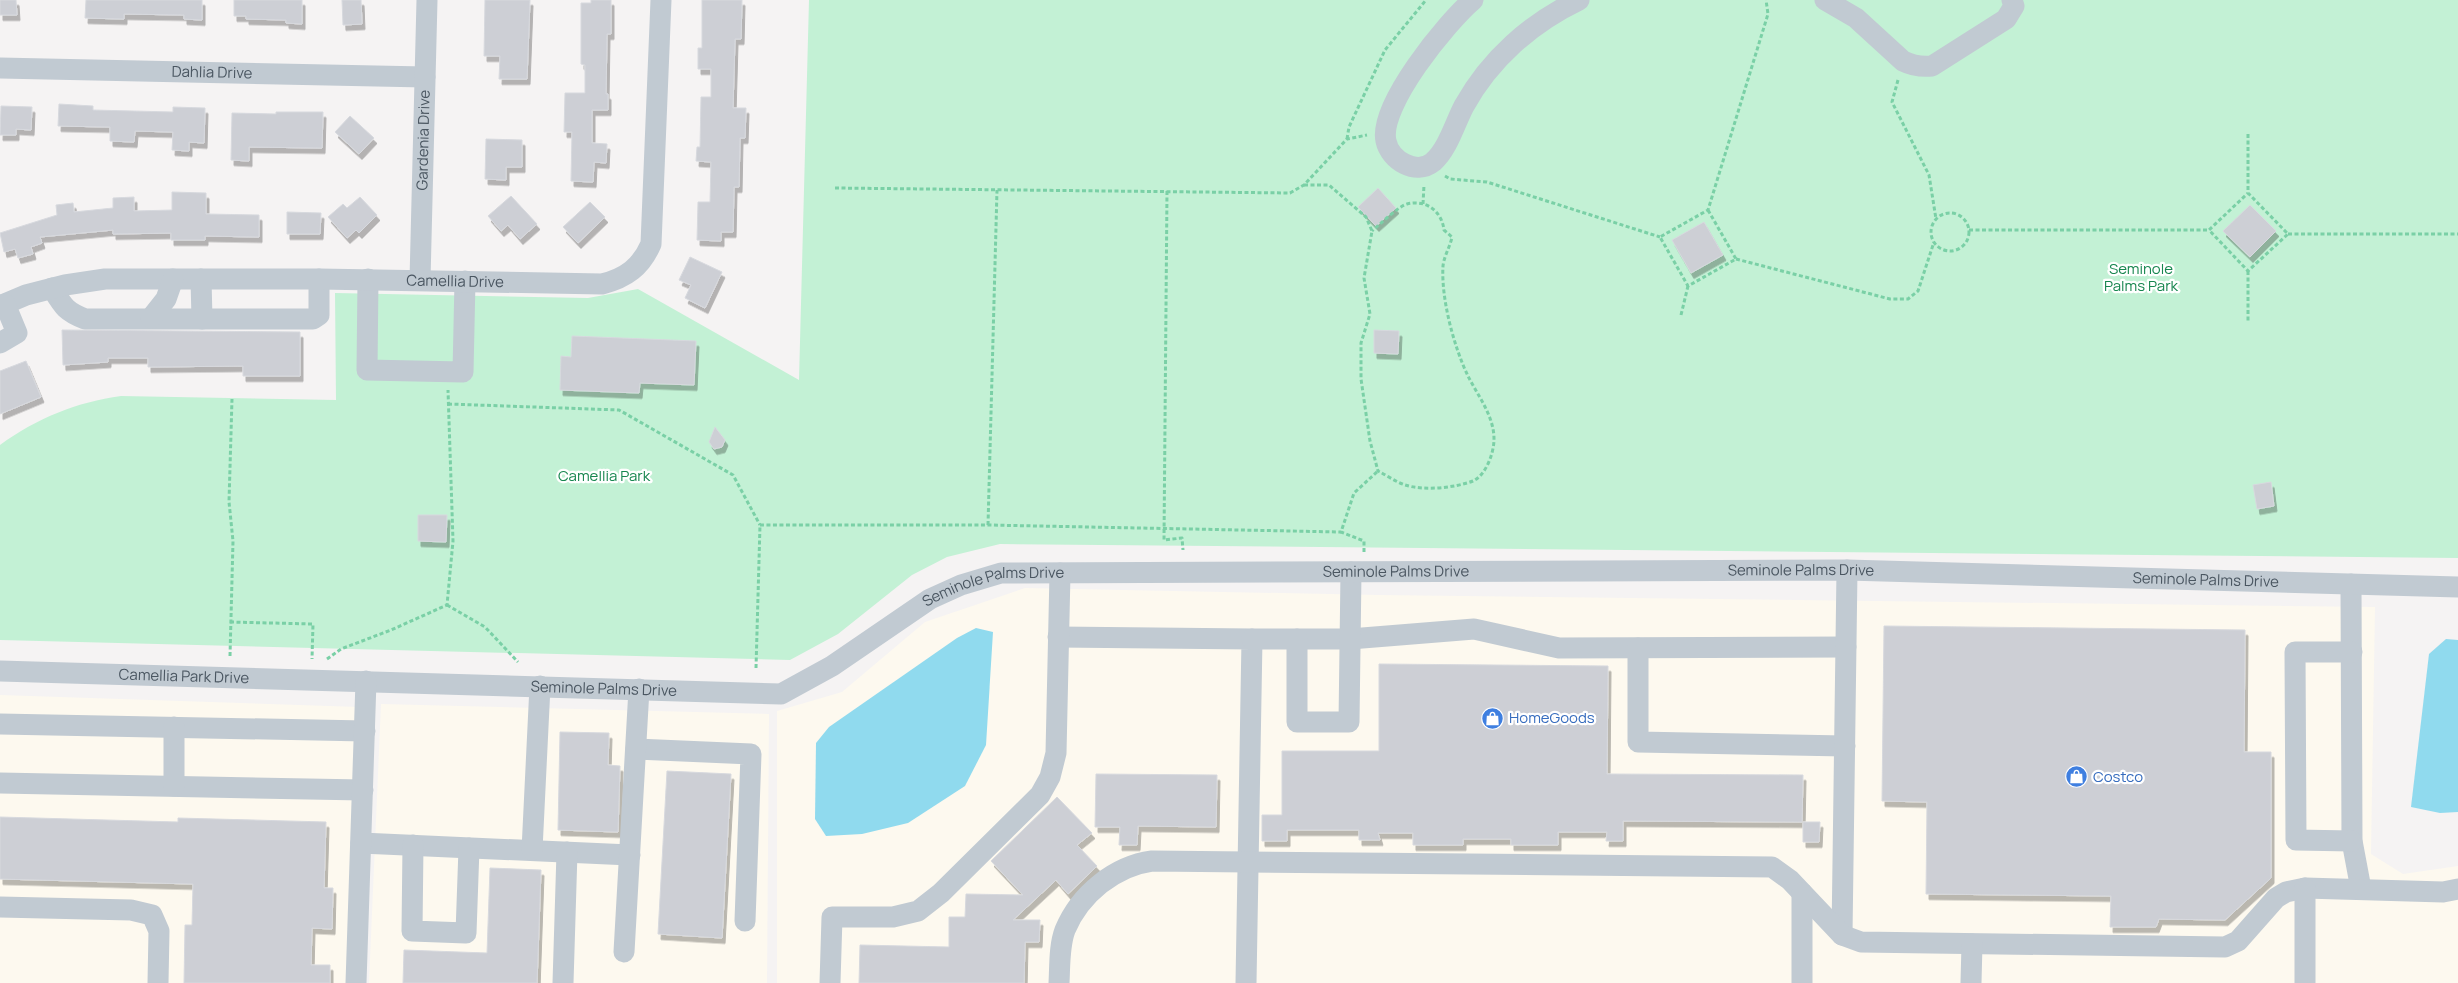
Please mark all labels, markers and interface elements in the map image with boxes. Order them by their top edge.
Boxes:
street label: Dahlia Drive [171,61,253,83]
street label: Gardenia Drive [411,89,435,191]
park label: Seminole Palms Park [2104,258,2179,296]
street label: Camellia Drive [406,270,504,292]
park label: Camellia Park [558,465,651,486]
street label: Seminole Palms Drive [1728,559,1875,581]
street label: Seminole Palms Drive [1323,560,1469,582]
street label: Seminole Palms Drive [918,562,1064,611]
street label: Seminole Palms Drive [2132,567,2280,592]
street label: Camellia Park Drive [118,664,250,688]
street label: Seminole Palms Drive [530,676,677,701]
shop icon: HomeGoods [1481,706,1505,730]
place label: HomeGoods [1509,707,1595,728]
shop icon: Costco [2065,765,2089,789]
place label: Costco [2093,766,2143,787]

